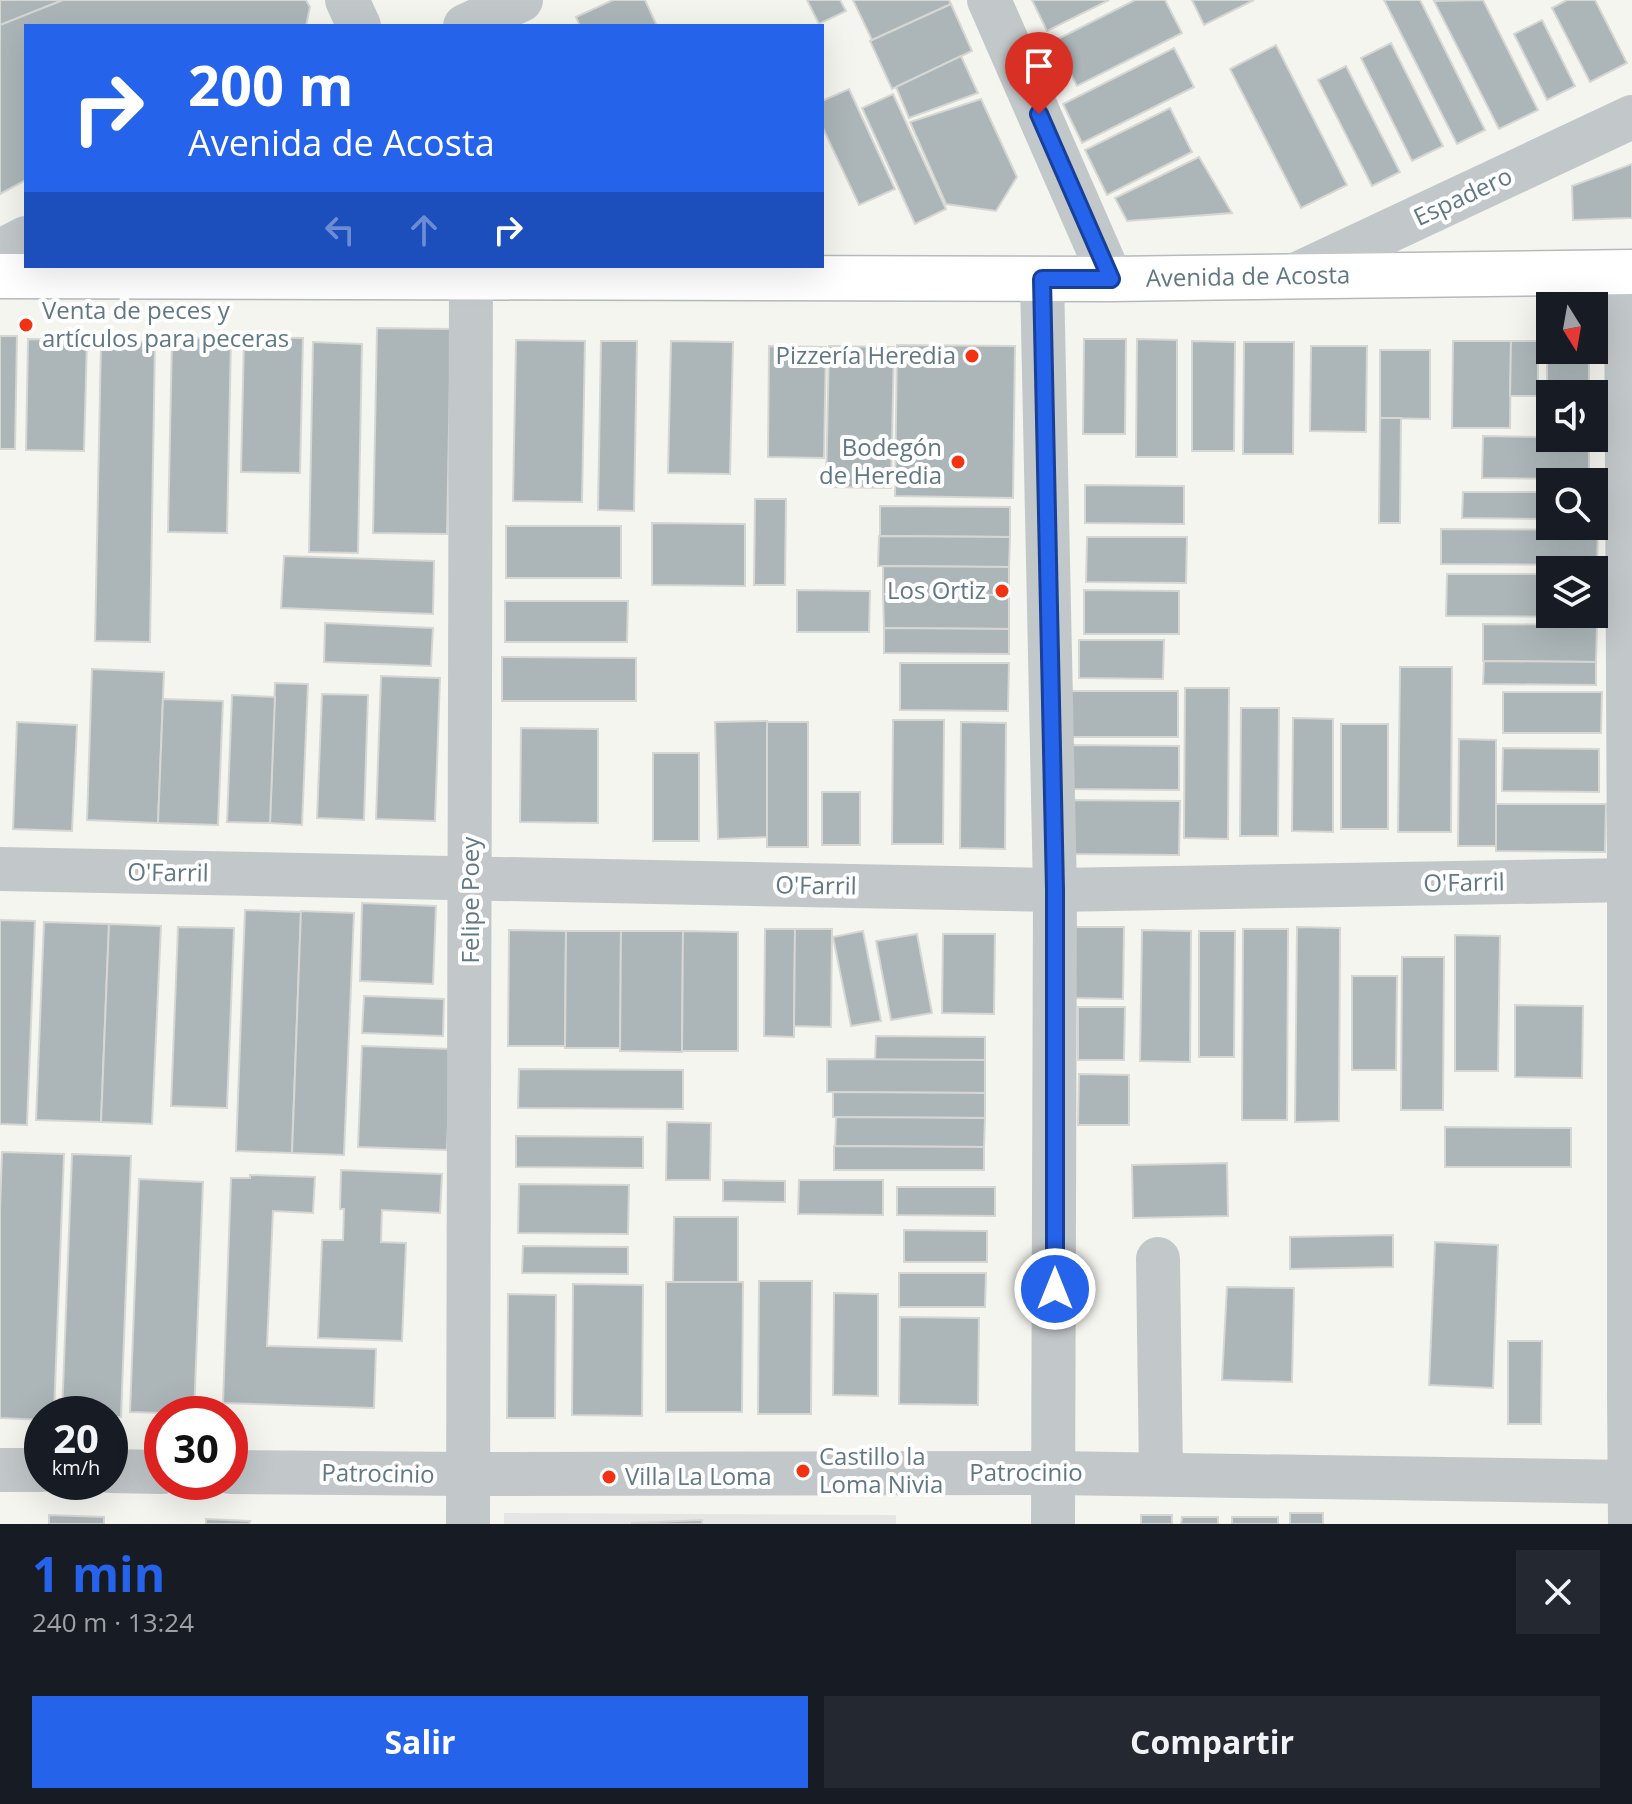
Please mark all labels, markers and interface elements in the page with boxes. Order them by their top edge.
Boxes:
pin [1005,32,1073,114]
icon: arrive [1017,44,1061,88]
text: 200 m [188,46,354,122]
icon: right [56,56,160,160]
text: Avenida de Acosta [188,118,495,167]
street label: Espadero [1408,158,1517,233]
icon: left [318,208,362,252]
icon: ahead [402,208,446,252]
icon: right [486,208,530,252]
street label: Avenida de Acosta [1145,257,1351,294]
north arrow [1536,292,1608,364]
map controls [1536,292,1608,628]
place label: Venta de peces y artículos para peceras [42,293,289,354]
marker: Venta de peces y artículos para peceras [17,316,35,334]
place label: Pizzería Heredia [776,338,956,371]
marker: Pizzería Heredia [963,347,981,365]
button: sound [1536,380,1608,452]
place label: Bodegón de Heredia [819,430,942,491]
marker: Bodegón de Heredia [949,453,967,471]
button: search [1536,468,1608,540]
button: layers [1536,556,1608,628]
place label: Los Ortiz [887,573,986,606]
marker: Los Ortiz [993,582,1011,600]
street label: Felipe Poey [453,836,486,963]
street label: O'Farril [127,854,209,889]
street label: O'Farril [1423,864,1505,899]
street label: O'Farril [775,867,857,902]
position arrow [1013,1247,1097,1331]
speed limit sign: 30 [144,1396,248,1500]
text: 20 [53,1410,99,1465]
place label: Castillo la Loma Nivia [819,1439,943,1500]
text: km/h [52,1454,100,1481]
street label: Patrocinio [321,1455,435,1490]
street label: Patrocinio [969,1455,1083,1488]
place label: Villa La Loma [625,1459,772,1492]
marker: Castillo la Loma Nivia [794,1462,812,1480]
marker: Villa La Loma [600,1468,618,1486]
text: 1 min [32,1541,165,1606]
button: close [1516,1550,1600,1634]
text: 240 m · 13:24 [32,1604,194,1640]
button: Salir [32,1696,808,1788]
button: Compartir [824,1696,1600,1788]

